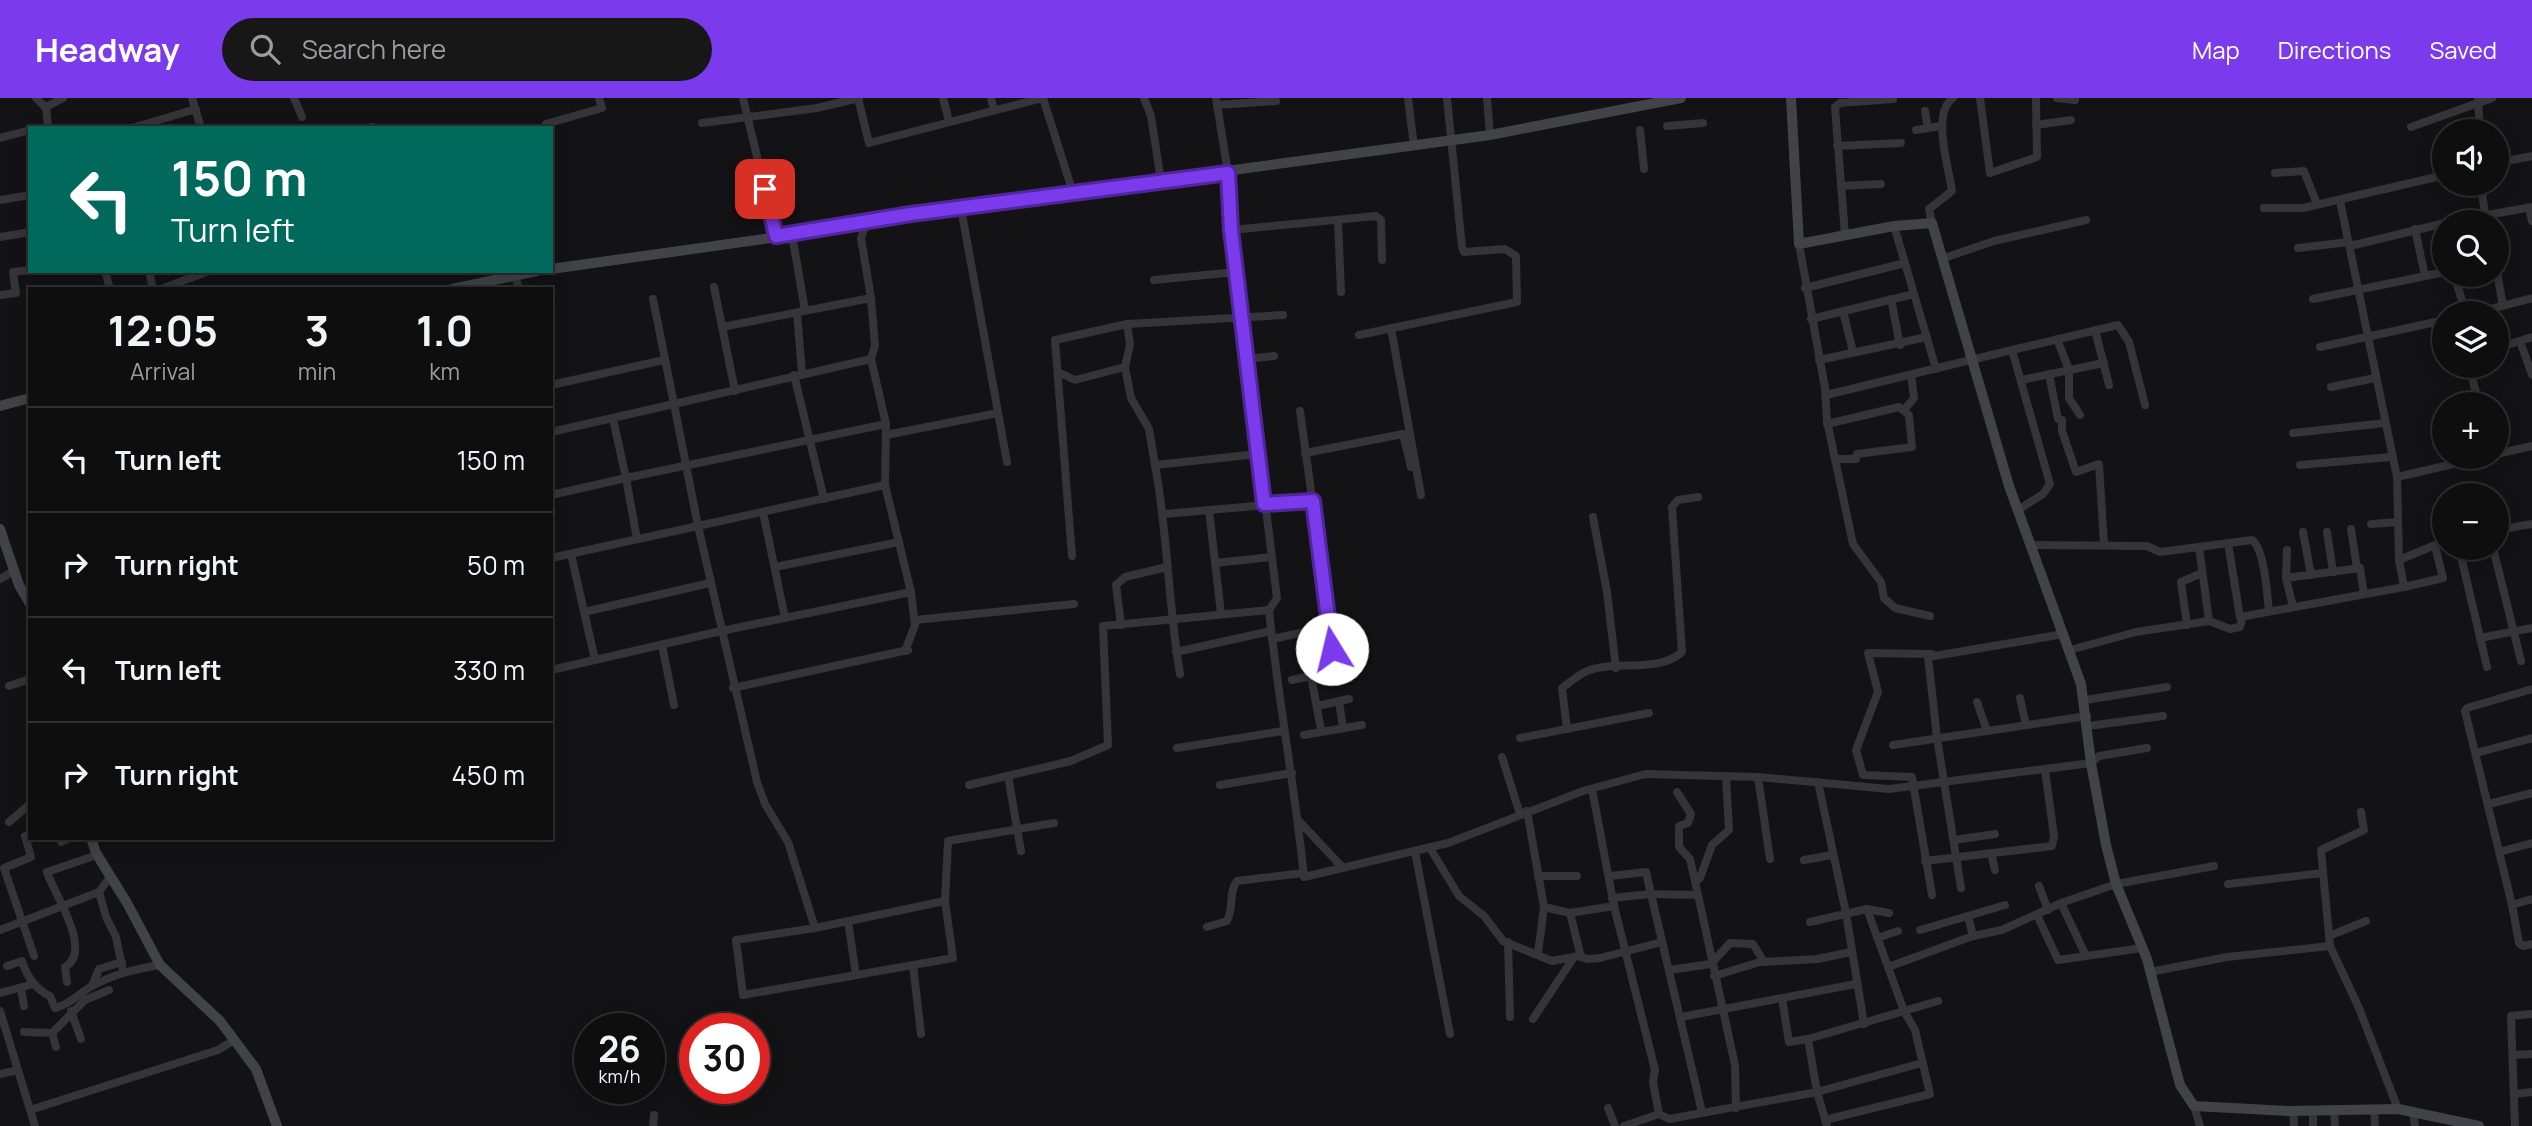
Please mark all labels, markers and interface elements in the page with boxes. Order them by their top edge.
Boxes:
search box [222,18,712,81]
text: Headway [35,27,180,72]
icon: search [246,30,284,68]
text: Search here [302,31,446,67]
text: Map [2192,33,2240,66]
text: Directions [2278,33,2391,66]
text: Saved [2429,33,2497,66]
map controls [2432,119,2509,560]
button: sound [2432,119,2509,196]
text: 150 m [171,144,307,211]
icon: left [56,154,147,245]
pin [735,159,795,219]
icon: arrive [746,170,784,208]
text: Turn left [171,208,295,252]
button: search [2432,210,2509,287]
text: 12:05 [108,301,218,359]
text: 3 [305,301,329,359]
text: 1.0 [416,301,473,359]
button: layers [2432,301,2509,378]
text: Arrival [130,355,196,387]
text: min [298,355,336,387]
text: km [429,355,460,387]
button: + [2432,392,2509,469]
icon: left [56,441,94,479]
text: Turn left [115,442,222,478]
text: 150 m [457,442,525,478]
button: − [2432,483,2509,560]
icon: right [56,546,94,584]
text: Turn right [115,547,239,583]
text: 50 m [467,547,525,583]
position arrow [1295,612,1369,686]
icon: left [56,651,94,689]
text: Turn left [115,652,222,688]
text: 330 m [453,652,525,688]
icon: right [56,756,94,794]
text: Turn right [115,757,239,793]
text: 450 m [452,757,525,793]
speed limit sign: 30 [679,1013,770,1104]
text: 26 [598,1025,641,1073]
text: km/h [599,1064,640,1088]

